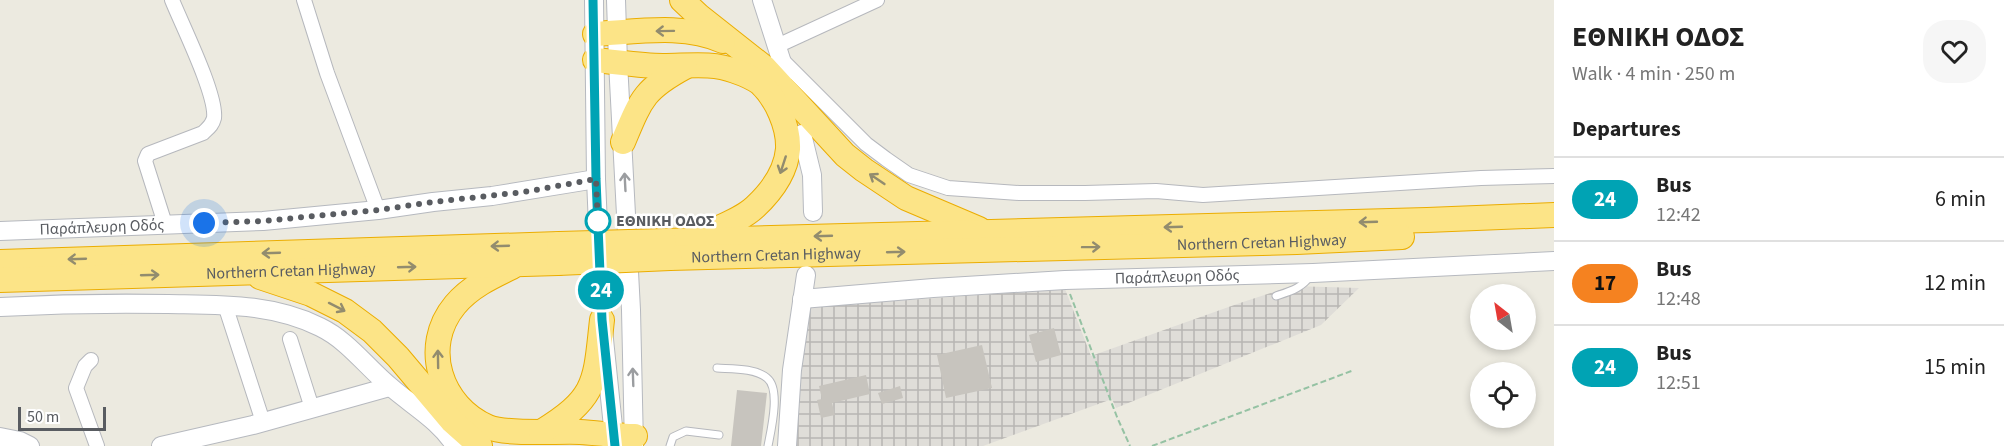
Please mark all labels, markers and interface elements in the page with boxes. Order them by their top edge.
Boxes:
text: ΕΘΝΙΚΗ ΟΔΟΣ [1572,17,1744,57]
button: heart [1923,20,1986,83]
one-way arrow [656,25,676,36]
text: Walk · 4 min · 250 m [1572,60,1735,88]
text: Departures [1572,113,1681,145]
one-way arrow [777,155,788,174]
text: Bus [1656,169,1692,201]
one-way arrow [620,173,631,193]
one-way arrow [869,173,886,185]
text: 6 min [1935,183,1986,215]
text: 24 [1594,184,1616,214]
text: 12:42 [1656,201,1701,229]
your location [189,208,219,238]
marker: ΕΘΝΙΚΗ ΟΔΟΣ [585,208,611,234]
place label: ΕΘΝΙΚΗ ΟΔΟΣ [616,210,715,232]
street label: Παράπλευρη Οδός [39,214,165,240]
one-way arrow [1359,216,1379,227]
one-way arrow [1164,221,1184,232]
street label: Northern Cretan Highway [1177,229,1348,256]
one-way arrow [813,231,833,242]
one-way arrow [491,240,511,252]
one-way arrow [1080,241,1100,253]
street label: Northern Cretan Highway [691,242,862,268]
one-way arrow [885,246,905,258]
one-way arrow [262,248,282,259]
text: Bus [1656,253,1692,285]
one-way arrow [67,254,87,265]
street label: Northern Cretan Highway [206,258,377,285]
one-way arrow [397,261,417,273]
street label: Παράπλευρη Οδός [1115,264,1240,290]
text: 12 min [1924,267,1986,299]
text: 17 [1594,268,1616,298]
one-way arrow [139,269,159,281]
line badge: 24 [574,270,628,310]
text: 24 [590,275,612,305]
north arrow [1470,284,1536,350]
map controls [1470,284,1536,428]
text: 12:48 [1656,285,1701,313]
one-way arrow [328,302,346,313]
text: Bus [1656,337,1692,369]
one-way arrow [432,350,444,370]
text: 15 min [1924,351,1986,383]
text: 24 [1594,352,1616,382]
button: locate [1470,362,1536,428]
one-way arrow [628,368,639,388]
text: 12:51 [1656,369,1701,397]
scale bar [18,404,106,432]
text: 50 m [27,406,59,428]

